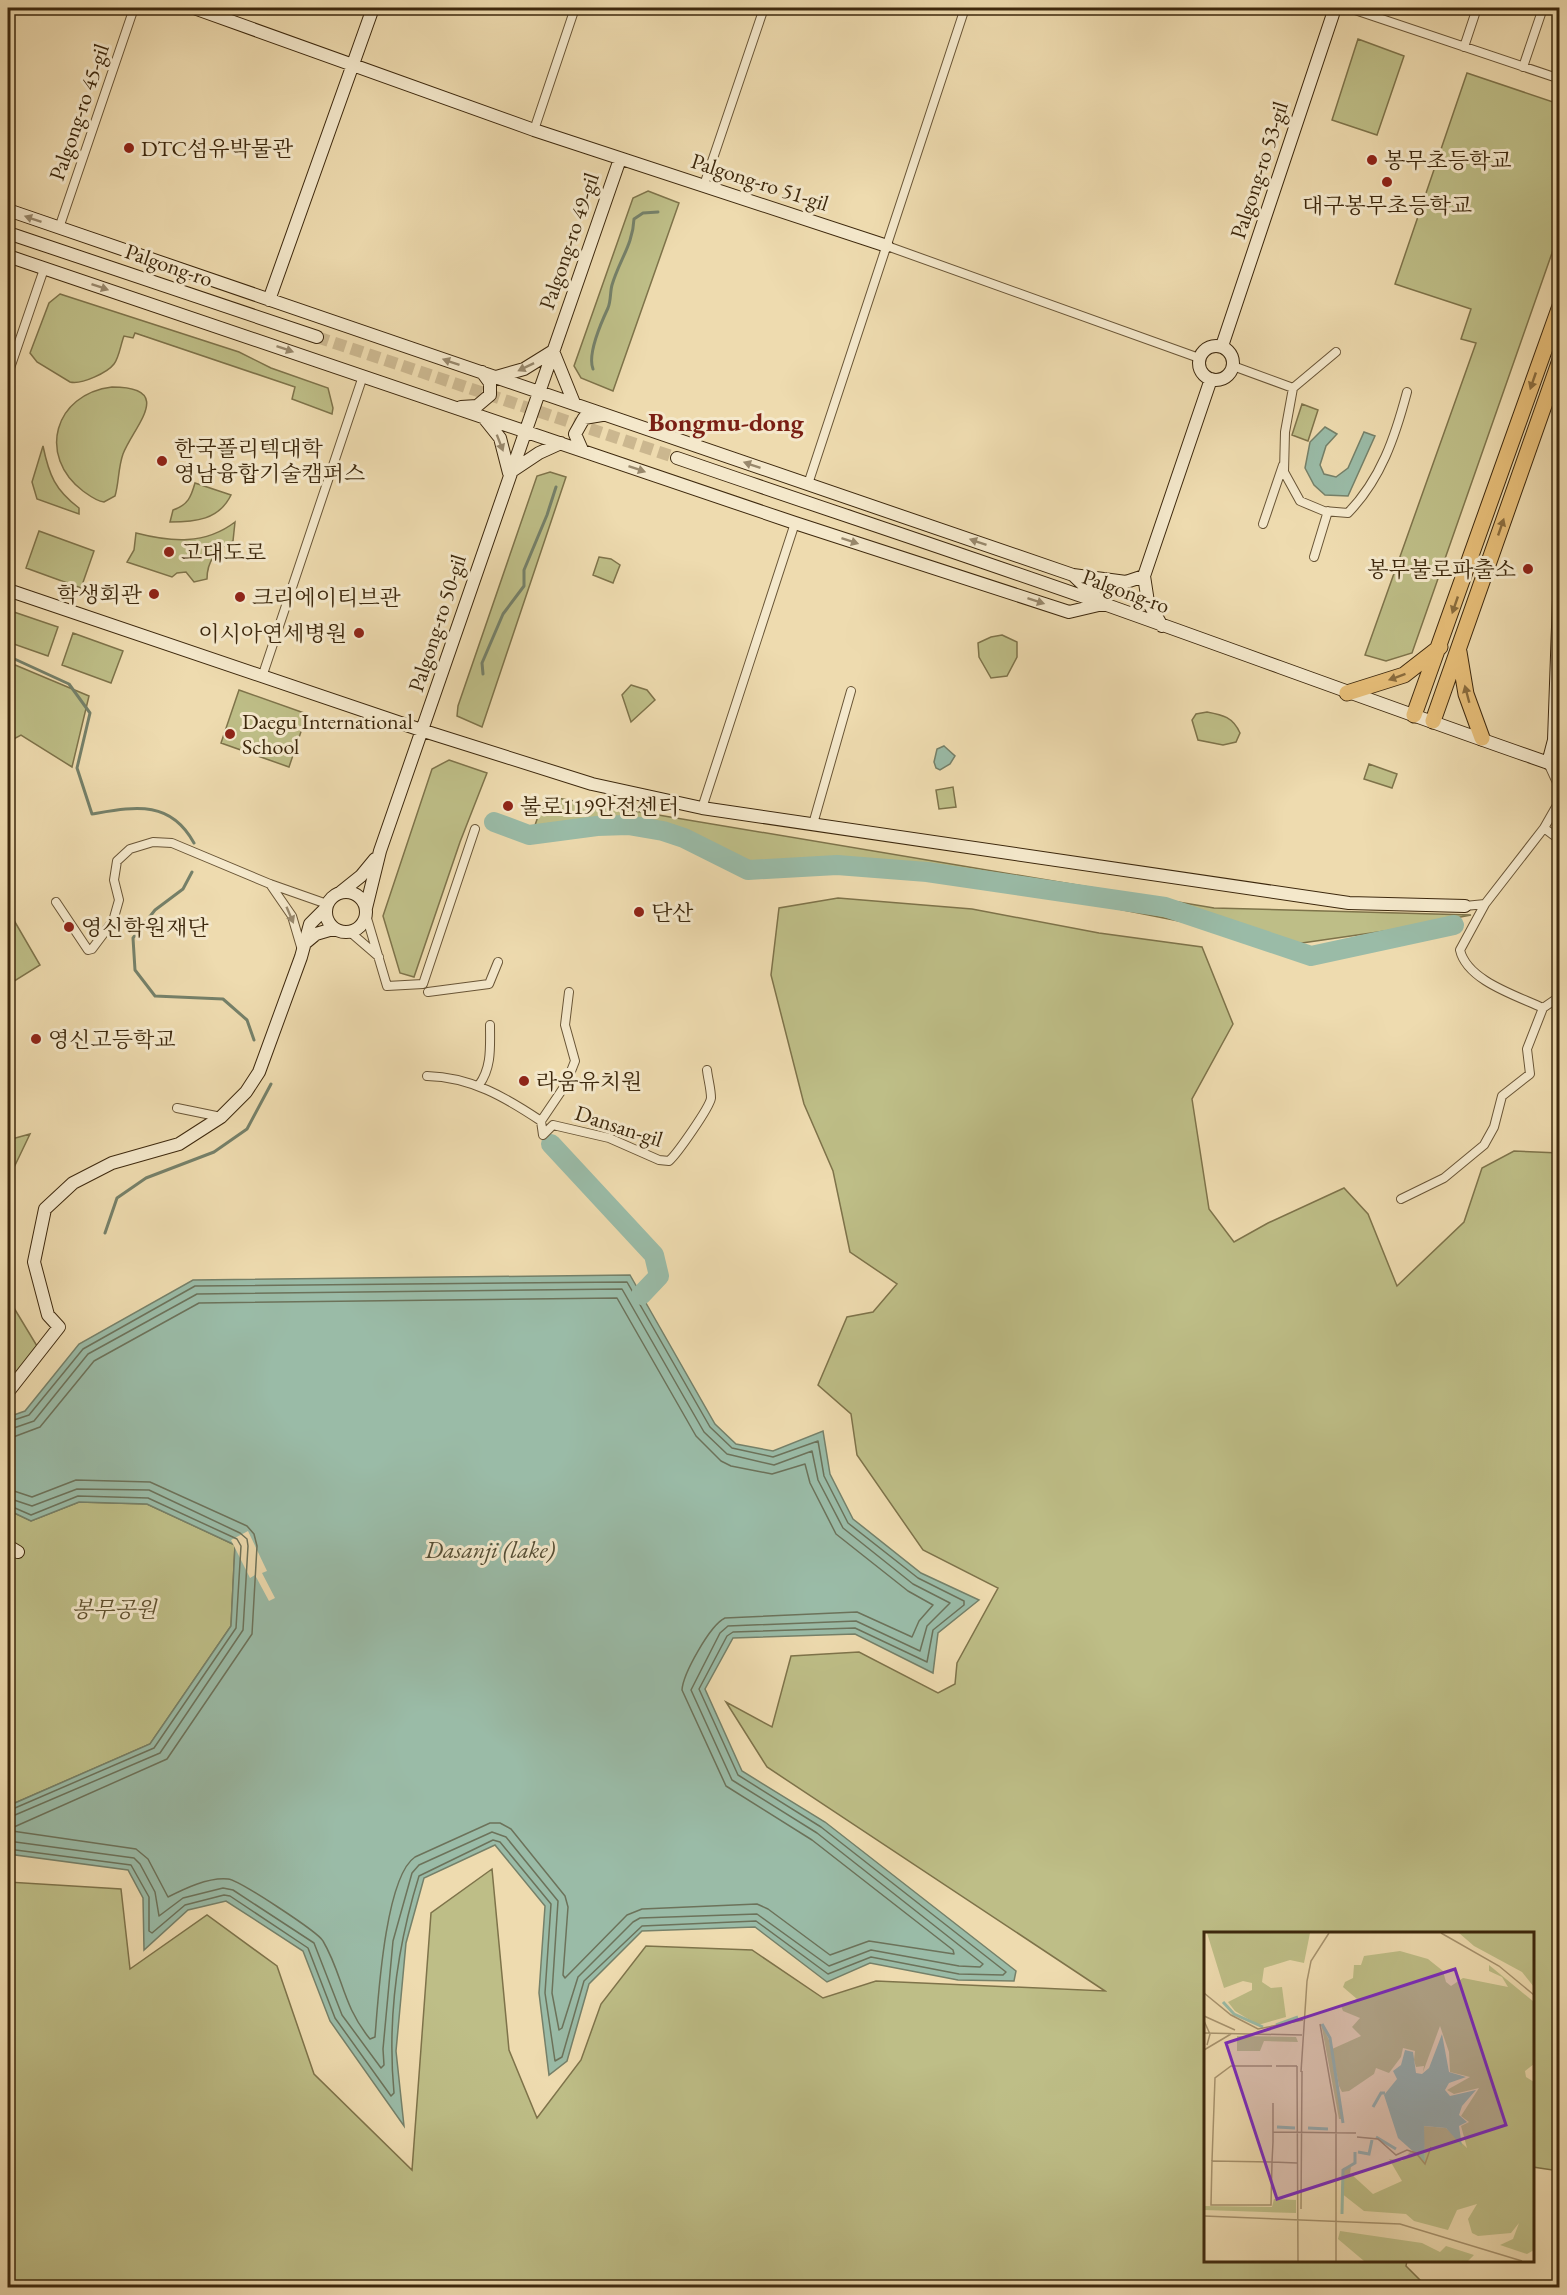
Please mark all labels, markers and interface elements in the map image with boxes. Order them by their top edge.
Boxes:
street label: Palgong-ro 45-gil [42,40,116,184]
street label: Palgong-ro 53-gil [1223,98,1295,242]
place label: DTC섬유박물관 [141,134,294,163]
marker: DTC섬유박물관 [122,141,136,155]
street label: Palgong-ro 51-gil [688,146,832,218]
place label: 봉무초등학교 [1384,146,1512,175]
marker: 봉무초등학교 [1365,153,1379,167]
street label: Palgong-ro 49-gil [532,169,606,313]
marker: 대구봉무초등학교 [1380,175,1394,189]
place label: 대구봉무초등학교 [1302,191,1472,220]
one-way arrow [24,214,42,224]
street label: Palgong-ro [121,236,217,294]
one-way arrow [91,283,109,293]
one-way arrow [276,345,294,355]
one-way arrow [442,356,460,366]
one-way arrow [517,362,534,371]
one-way arrow [1528,372,1538,390]
district label: Bongmu-dong [648,405,805,439]
place label: 한국폴리텍대학 영남융합기술캠퍼스 [174,434,365,488]
one-way arrow [496,435,506,453]
marker: 한국폴리텍대학 영남융합기술캠퍼스 [155,454,169,468]
one-way arrow [743,459,761,469]
one-way arrow [628,465,646,474]
one-way arrow [1497,518,1507,536]
one-way arrow [841,537,859,547]
one-way arrow [969,537,987,547]
place label: 고대도로 [181,538,266,567]
marker: 고대도로 [162,545,176,559]
street label: Palgong-ro 50-gil [401,551,473,695]
place label: 봉무불로파출소 [1367,555,1516,584]
street label: Palgong-ro [1078,562,1174,620]
marker: 봉무불로파출소 [1521,562,1535,576]
place label: 학생회관 [57,580,143,609]
place label: 크리에이티브관 [252,583,402,612]
marker: 학생회관 [147,587,161,601]
marker: 크리에이티브관 [233,590,247,604]
one-way arrow [1449,596,1459,614]
one-way arrow [1027,597,1045,606]
place label: 이시아연세병원 [198,619,347,648]
marker: 이시아연세병원 [352,626,366,640]
one-way arrow [1388,673,1406,682]
one-way arrow [1462,685,1471,703]
place label: Daegu International School [242,707,413,761]
marker: Daegu International School [223,727,237,741]
place label: 불로119안전센터 [520,792,679,821]
marker: 불로119안전센터 [501,799,515,813]
place label: 단산 [651,898,694,927]
marker: 단산 [632,905,646,919]
one-way arrow [285,907,295,925]
place label: 영신학원재단 [81,913,209,942]
marker: 영신학원재단 [62,920,76,934]
place label: 영신고등학교 [48,1025,176,1054]
marker: 영신고등학교 [29,1032,43,1046]
place label: 라움유치원 [536,1067,642,1096]
marker: 라움유치원 [517,1074,531,1088]
street label: Dansan-gil [571,1098,667,1154]
water label: Dasanji (lake) [424,1534,556,1565]
park label: 봉무공원 [71,1595,158,1624]
inset map [1204,1932,1534,2262]

